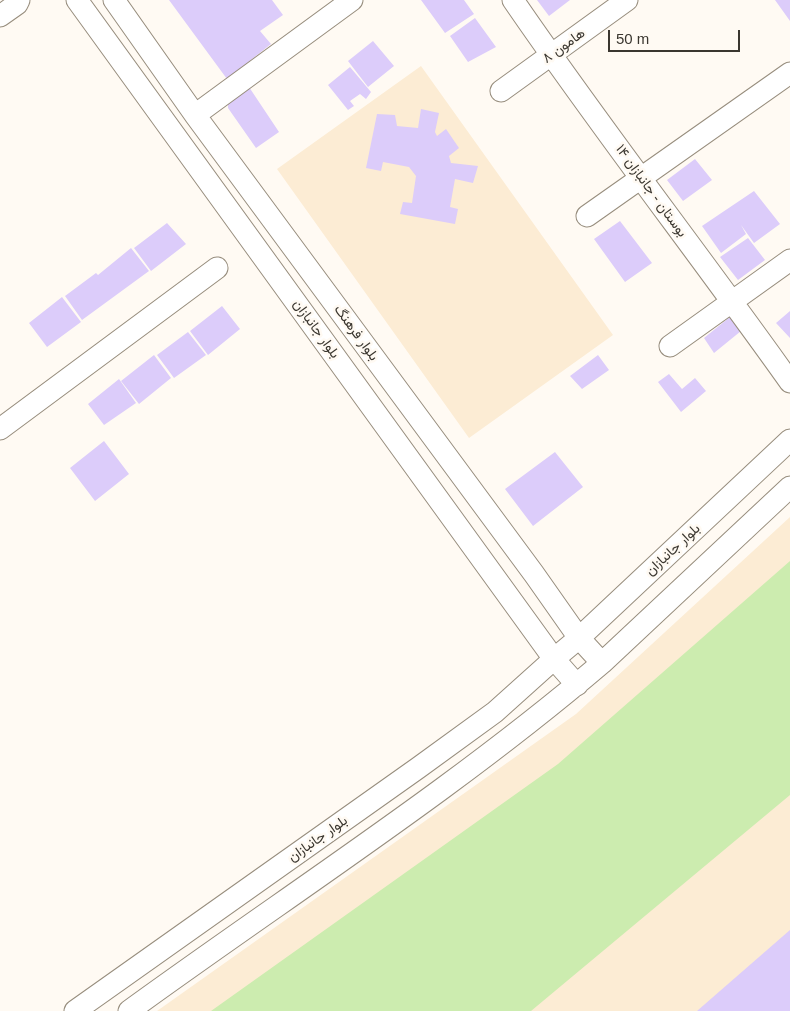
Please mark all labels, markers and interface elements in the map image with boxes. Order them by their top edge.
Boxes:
scale bar [610,20,742,52]
street label: هامون ۸ [539,25,589,67]
text: 50 m [616,30,649,47]
street label: بوستان - جانبازان ۱۴ [612,141,690,241]
street label: بلوار جانبازان [289,296,343,362]
street label: بلوار فرهنگ [330,302,382,364]
street label: بلوار جانبازان [642,520,704,580]
street label: بلوار جانبازان [285,812,351,866]

